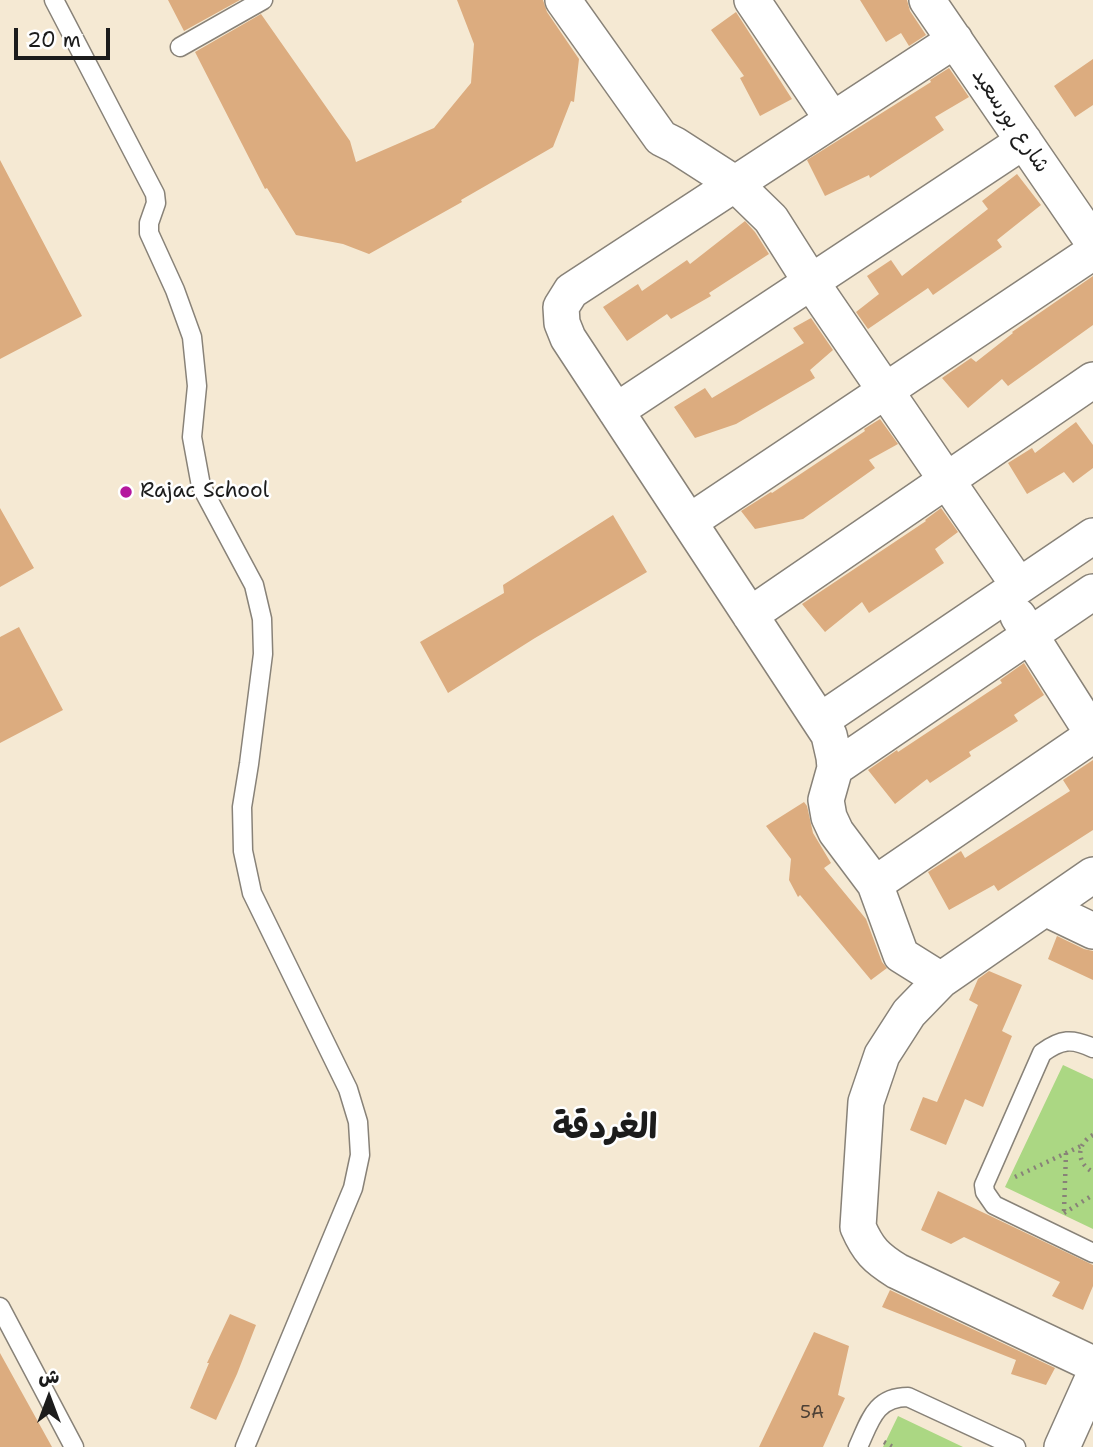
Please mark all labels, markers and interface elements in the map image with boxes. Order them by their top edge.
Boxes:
scale bar [18,14,114,58]
text: 20 m [27,26,81,54]
street label: شارع بورسعيد [966,64,1054,178]
place label: Rajac School [140,479,269,505]
marker: Rajac School [118,484,134,500]
district label: الغردقة [552,1108,658,1150]
north arrow [14,1363,84,1433]
text: ش [39,1364,59,1389]
house number: 5A [800,1402,824,1424]

